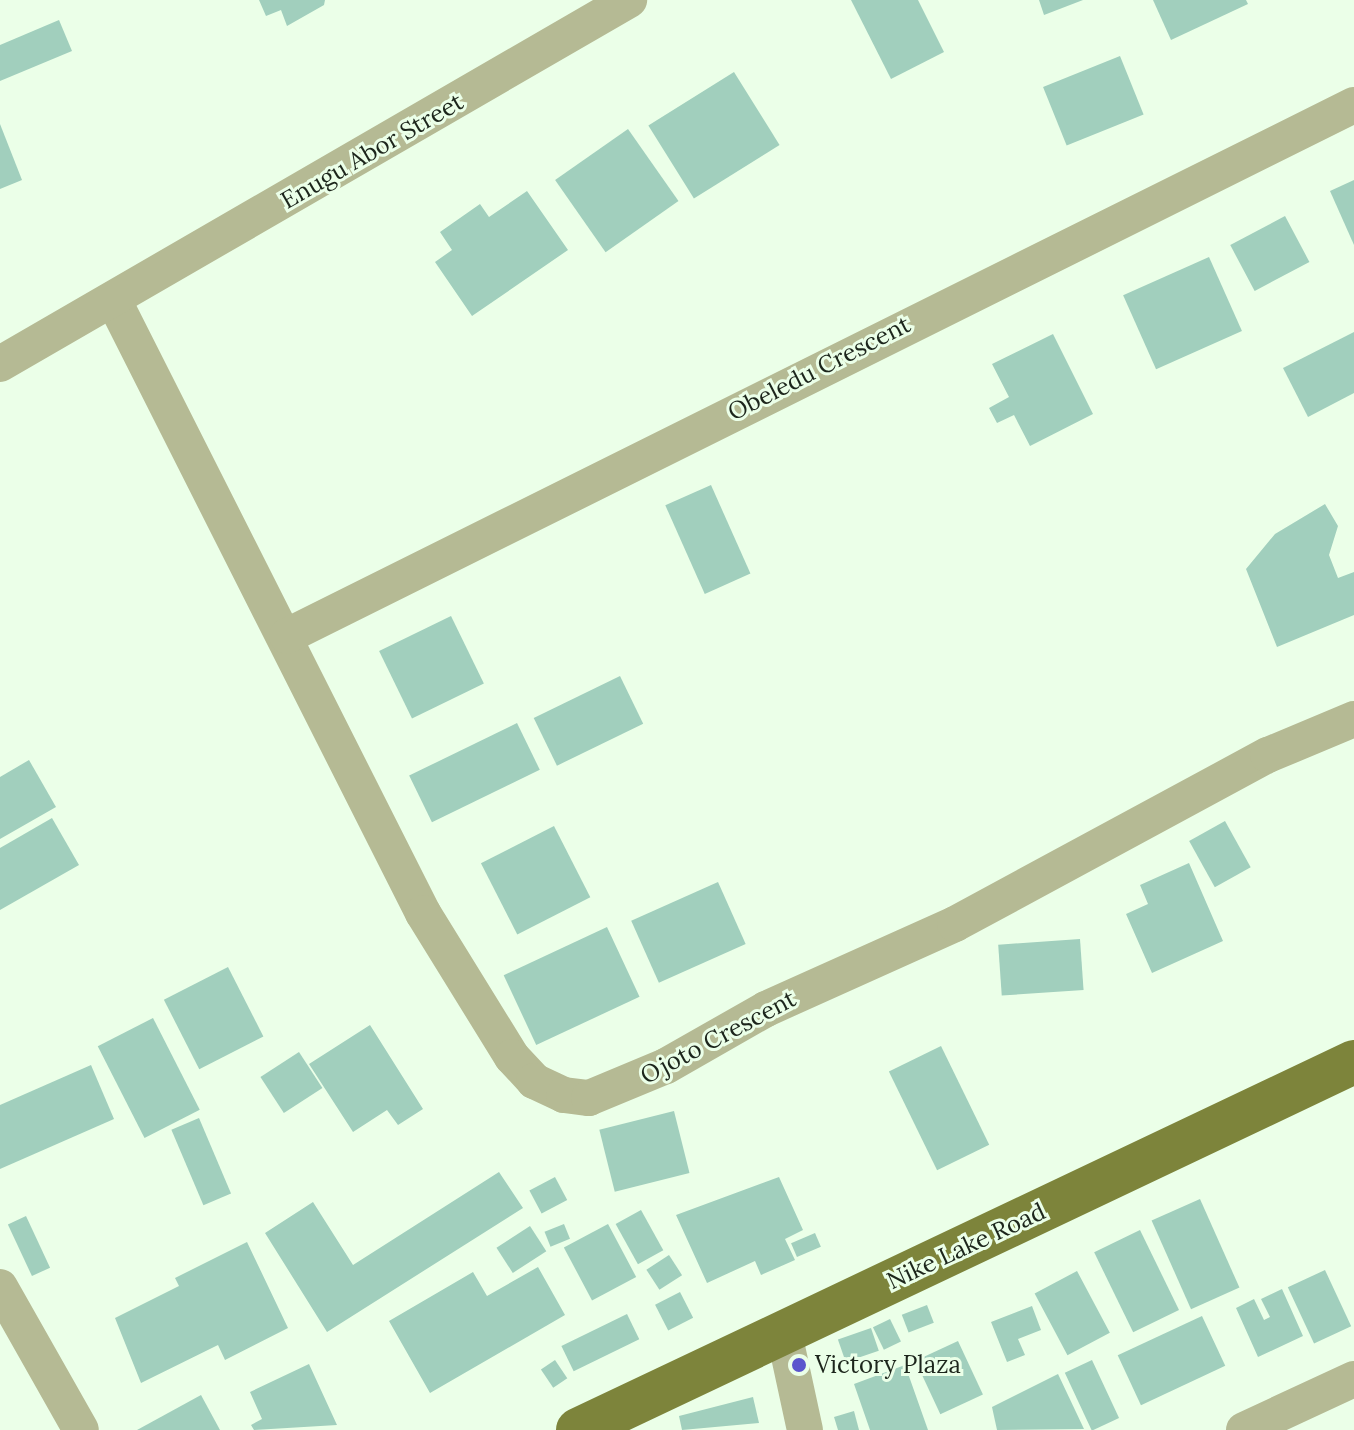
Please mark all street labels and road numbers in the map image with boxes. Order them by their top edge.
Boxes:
street label: Enugu Abor Street [276,87,468,215]
street label: Obeledu Crescent [723,310,915,426]
street label: Ojoto Crescent [635,984,801,1090]
street label: Nike Lake Road [882,1197,1050,1295]

